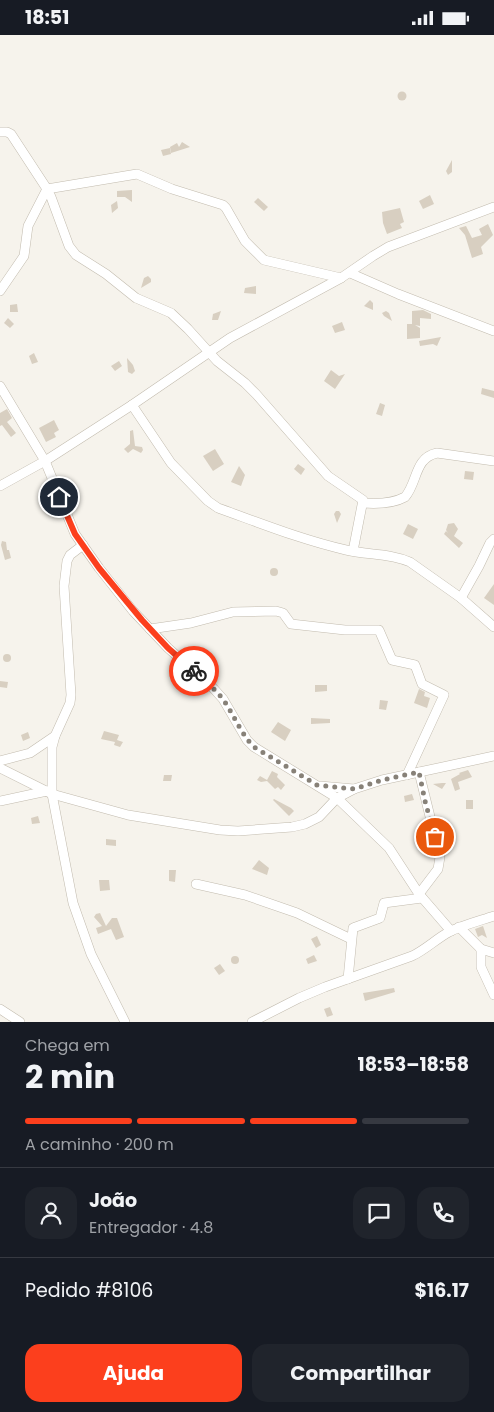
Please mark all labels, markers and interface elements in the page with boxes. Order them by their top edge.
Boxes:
text: 18:51 [25,4,69,31]
pin [38,476,80,518]
icon: home [45,483,73,511]
courier [169,646,219,696]
icon: bike [180,657,208,685]
pin [414,816,456,858]
icon: bag [421,823,449,851]
text: Chega em [25,1034,110,1057]
text: 18:53–18:58 [358,1051,469,1078]
text: 2 min [25,1054,115,1099]
text: A caminho · 200 m [25,1133,174,1156]
button: person [25,1187,77,1239]
text: João [89,1187,137,1214]
button: chat [353,1187,405,1239]
button: phone [417,1187,469,1239]
text: Entregador · 4.8 [89,1216,213,1239]
text: Pedido #8106 [25,1277,153,1304]
text: $16.17 [415,1277,469,1304]
button: Ajuda [25,1344,242,1402]
button: Compartilhar [252,1344,469,1402]

